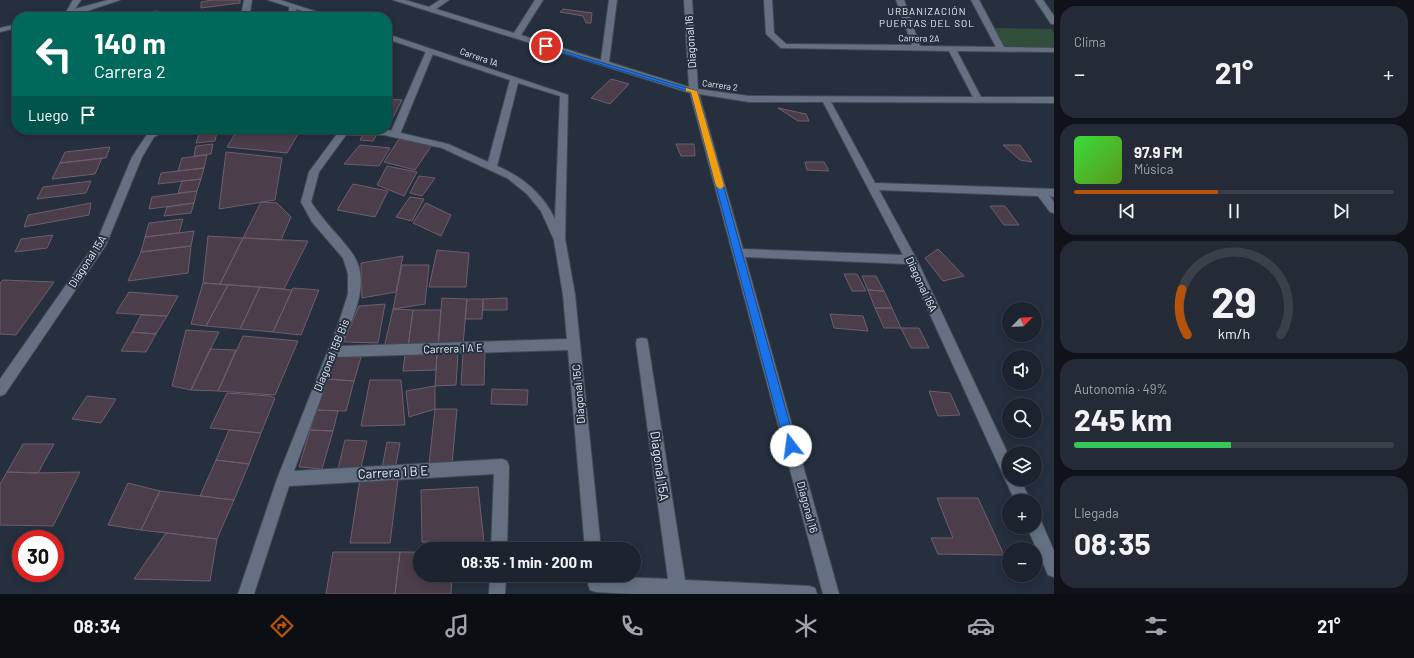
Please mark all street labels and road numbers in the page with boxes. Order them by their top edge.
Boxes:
street label: Diagonal 16 [682,15,698,69]
street label: Carrera 2A [898,32,940,44]
street label: Carrera 1A [458,45,500,69]
street label: Carrera 2 [702,77,739,93]
street label: Diagonal 15A [65,232,109,290]
street label: Diagonal 16A [904,254,941,314]
street label: Diagonal 15B Bis [311,317,351,393]
street label: Carrera 1 A E [423,340,483,356]
street label: Diagonal 15C [569,364,587,424]
street label: Diagonal 15A [647,430,673,502]
street label: Carrera 1 B E [357,462,429,482]
street label: Diagonal 16 [795,480,821,535]

